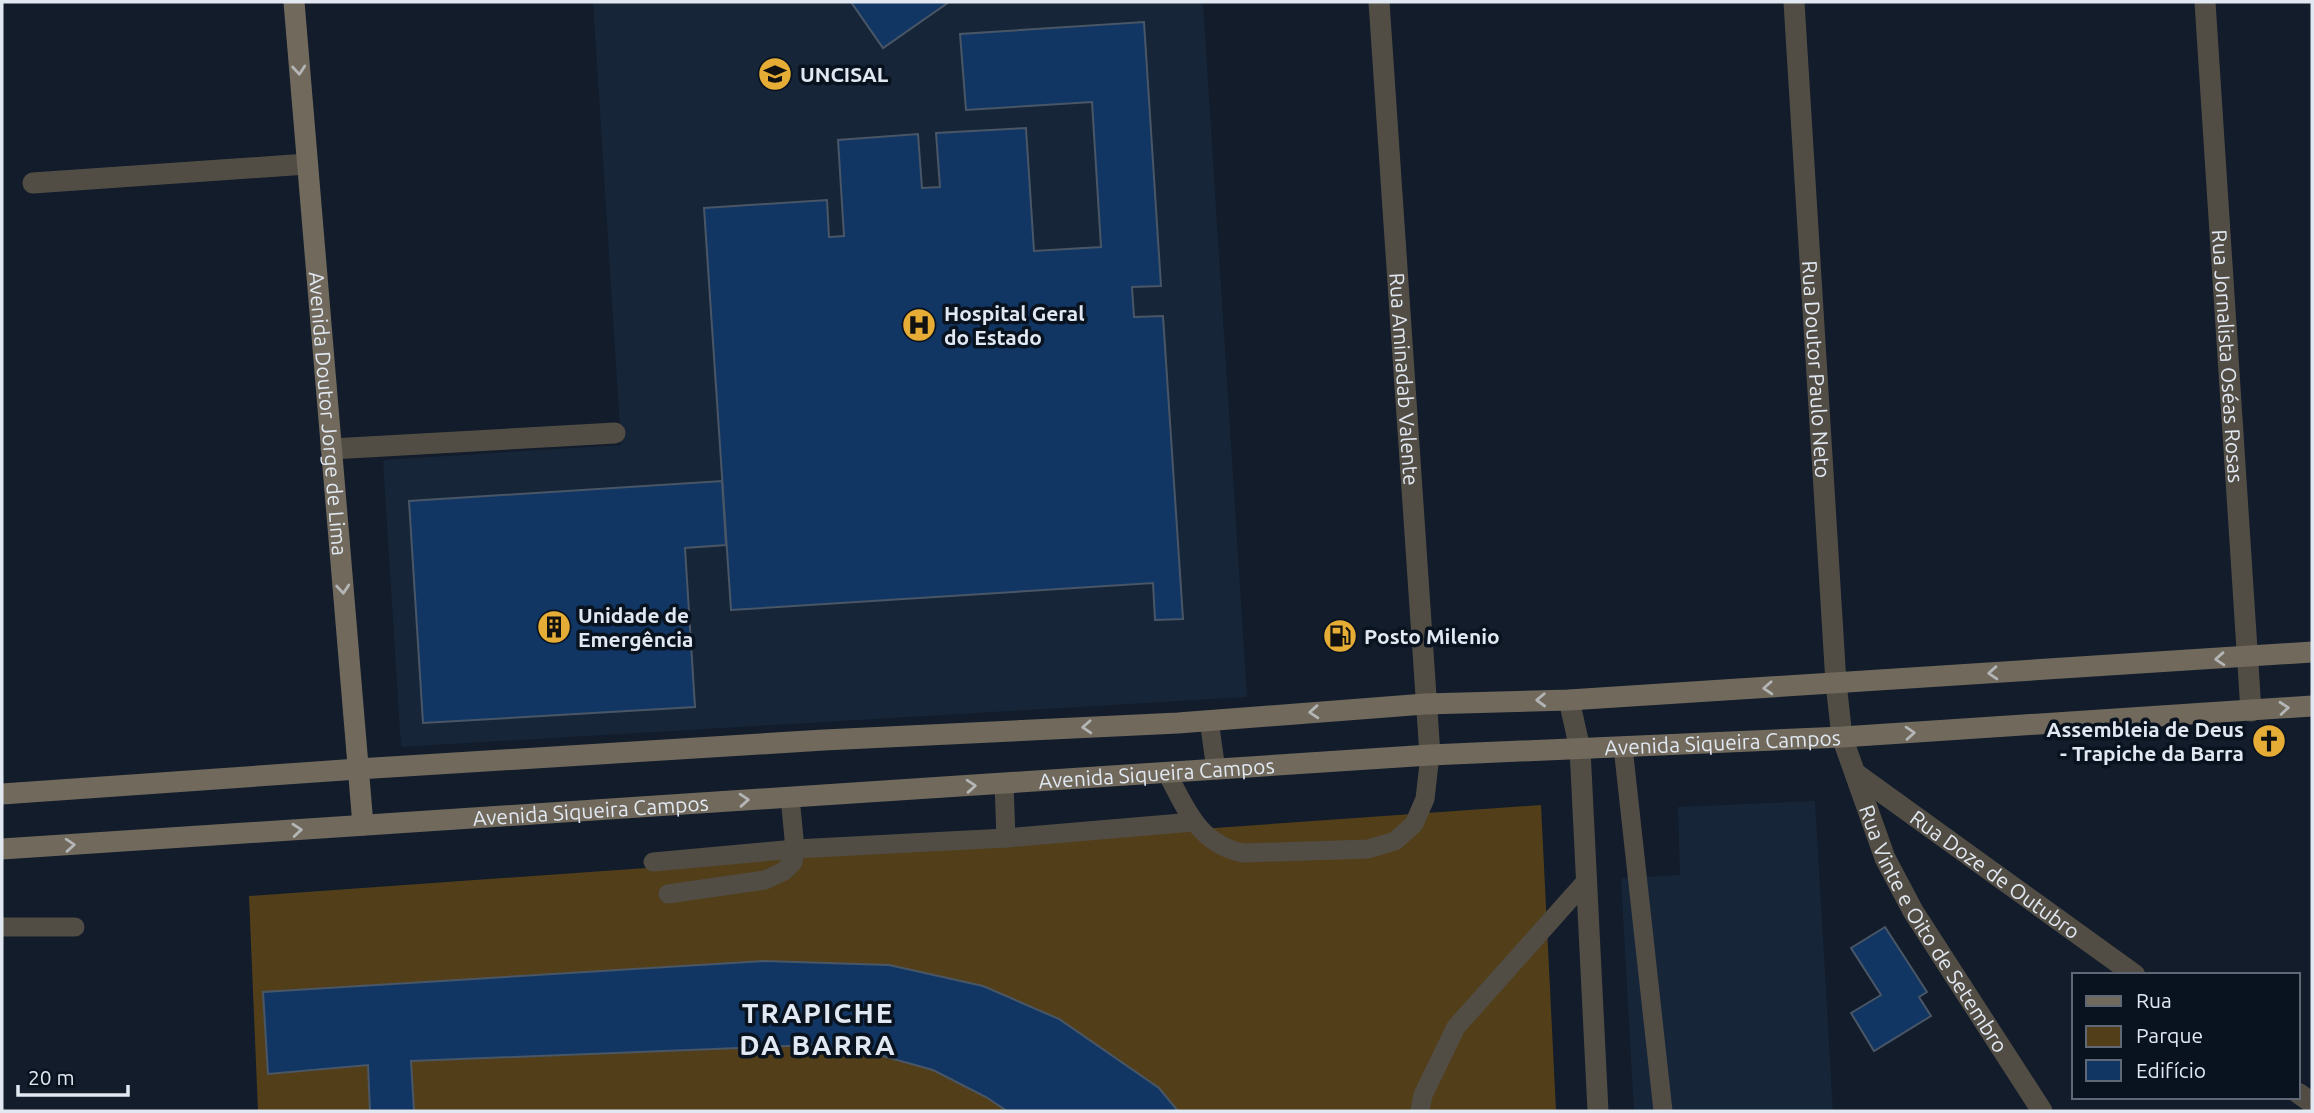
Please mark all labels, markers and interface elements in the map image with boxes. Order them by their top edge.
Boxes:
school or university icon: UNCISAL [756,55,794,93]
place label: UNCISAL [800,62,889,86]
one-way arrow [291,65,306,76]
street label: Rua Jornalista Oséas Rosas [2208,229,2248,484]
street label: Rua Doutor Paulo Neto [1798,260,1835,479]
street label: Avenida Doutor Jorge de Lima [305,270,352,557]
street label: Rua Aminadab Valente [1385,272,1424,486]
place label: Hospital Geral do Estado [944,301,1085,349]
hospital icon: Hospital Geral do Estado [900,306,938,344]
one-way arrow [335,584,350,595]
place label: Unidade de Emergência [578,603,693,651]
building icon: Unidade de Emergência [535,608,573,646]
fuel station icon: Posto Milenio [1321,617,1359,655]
place label: Posto Milenio [1364,624,1500,648]
one-way arrow [2214,651,2225,666]
one-way arrow [1987,666,1998,681]
one-way arrow [1762,680,1773,695]
one-way arrow [1535,693,1546,708]
one-way arrow [2279,701,2290,716]
one-way arrow [1308,704,1319,719]
place label: Assembleia de Deus - Trapiche da Barra [2046,717,2244,765]
one-way arrow [1081,720,1092,735]
church icon: Assembleia de Deus - Trapiche da Barra [2250,722,2288,760]
street label: Avenida Siqueira Campos [1604,725,1841,759]
one-way arrow [1905,725,1916,740]
street label: Avenida Siqueira Campos [1038,753,1275,793]
one-way arrow [966,778,977,793]
street label: Avenida Siqueira Campos [472,791,709,830]
one-way arrow [739,793,750,808]
street label: Rua Vinte e Oito de Setembro [1855,801,2013,1057]
street label: Rua Doze de Outubro [1906,805,2085,943]
one-way arrow [292,823,303,838]
one-way arrow [65,838,76,853]
legend [2072,973,2300,1099]
text: Rua [2136,988,2172,1012]
district label: TRAPICHE DA BARRA [739,997,897,1060]
text: Parque [2136,1023,2203,1047]
scale bar [18,1054,128,1098]
text: Edifício [2136,1058,2206,1082]
text: 20 m [28,1065,75,1089]

